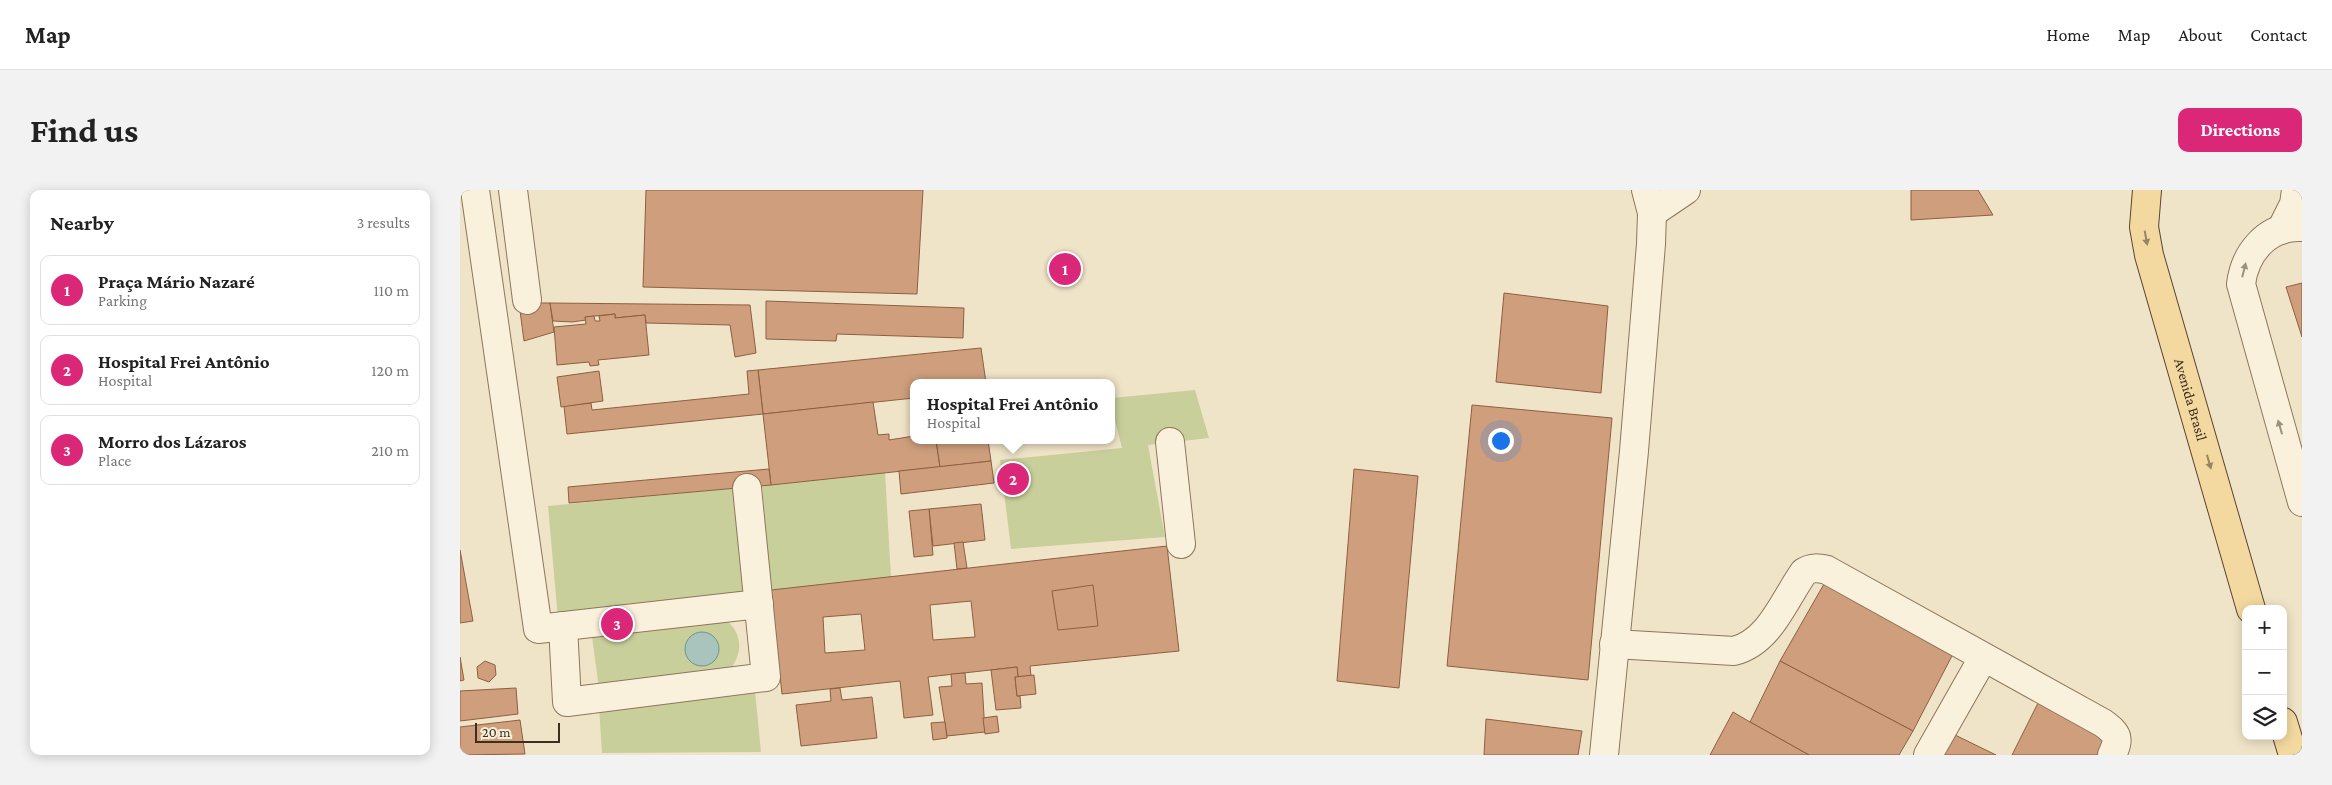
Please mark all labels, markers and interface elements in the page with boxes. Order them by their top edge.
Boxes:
text: Map [25,21,71,48]
text: Home [2047,25,2090,45]
text: Map [2118,25,2150,45]
text: About [2178,25,2222,45]
text: Contact [2250,25,2307,45]
button: Directions [2178,108,2302,152]
text: Find us [30,111,138,150]
text: Nearby [50,211,114,235]
text: 3 results [357,214,410,231]
one-way arrow [2143,231,2151,247]
pin: 1 [1049,250,1081,288]
one-way arrow [2240,263,2248,278]
text: Praça Mário Nazaré [98,271,255,292]
text: 1 [64,282,70,299]
text: 110 m [373,282,409,299]
text: Parking [98,292,147,309]
text: Hospital Frei Antônio [98,351,270,372]
street label: Avenida Brasil [2171,356,2210,443]
text: 2 [63,362,71,379]
text: 120 m [371,362,409,379]
text: Hospital [98,372,152,389]
popup [910,379,1115,444]
text: Hospital Frei Antônio [927,393,1098,414]
text: Hospital [927,414,981,431]
one-way arrow [2276,420,2284,435]
your location [1488,428,1514,454]
text: Morro dos Lázaros [98,431,247,452]
text: 3 [63,442,71,459]
text: 210 m [371,442,409,459]
text: Place [98,452,131,469]
one-way arrow [2205,455,2213,470]
pin: 2 [997,460,1029,498]
pin: 3 [601,605,633,643]
map controls [2242,605,2287,740]
button: + [2242,605,2287,650]
button: − [2242,650,2287,695]
button: layers [2242,695,2287,740]
scale bar [475,720,560,743]
text: 20 m [482,724,510,740]

